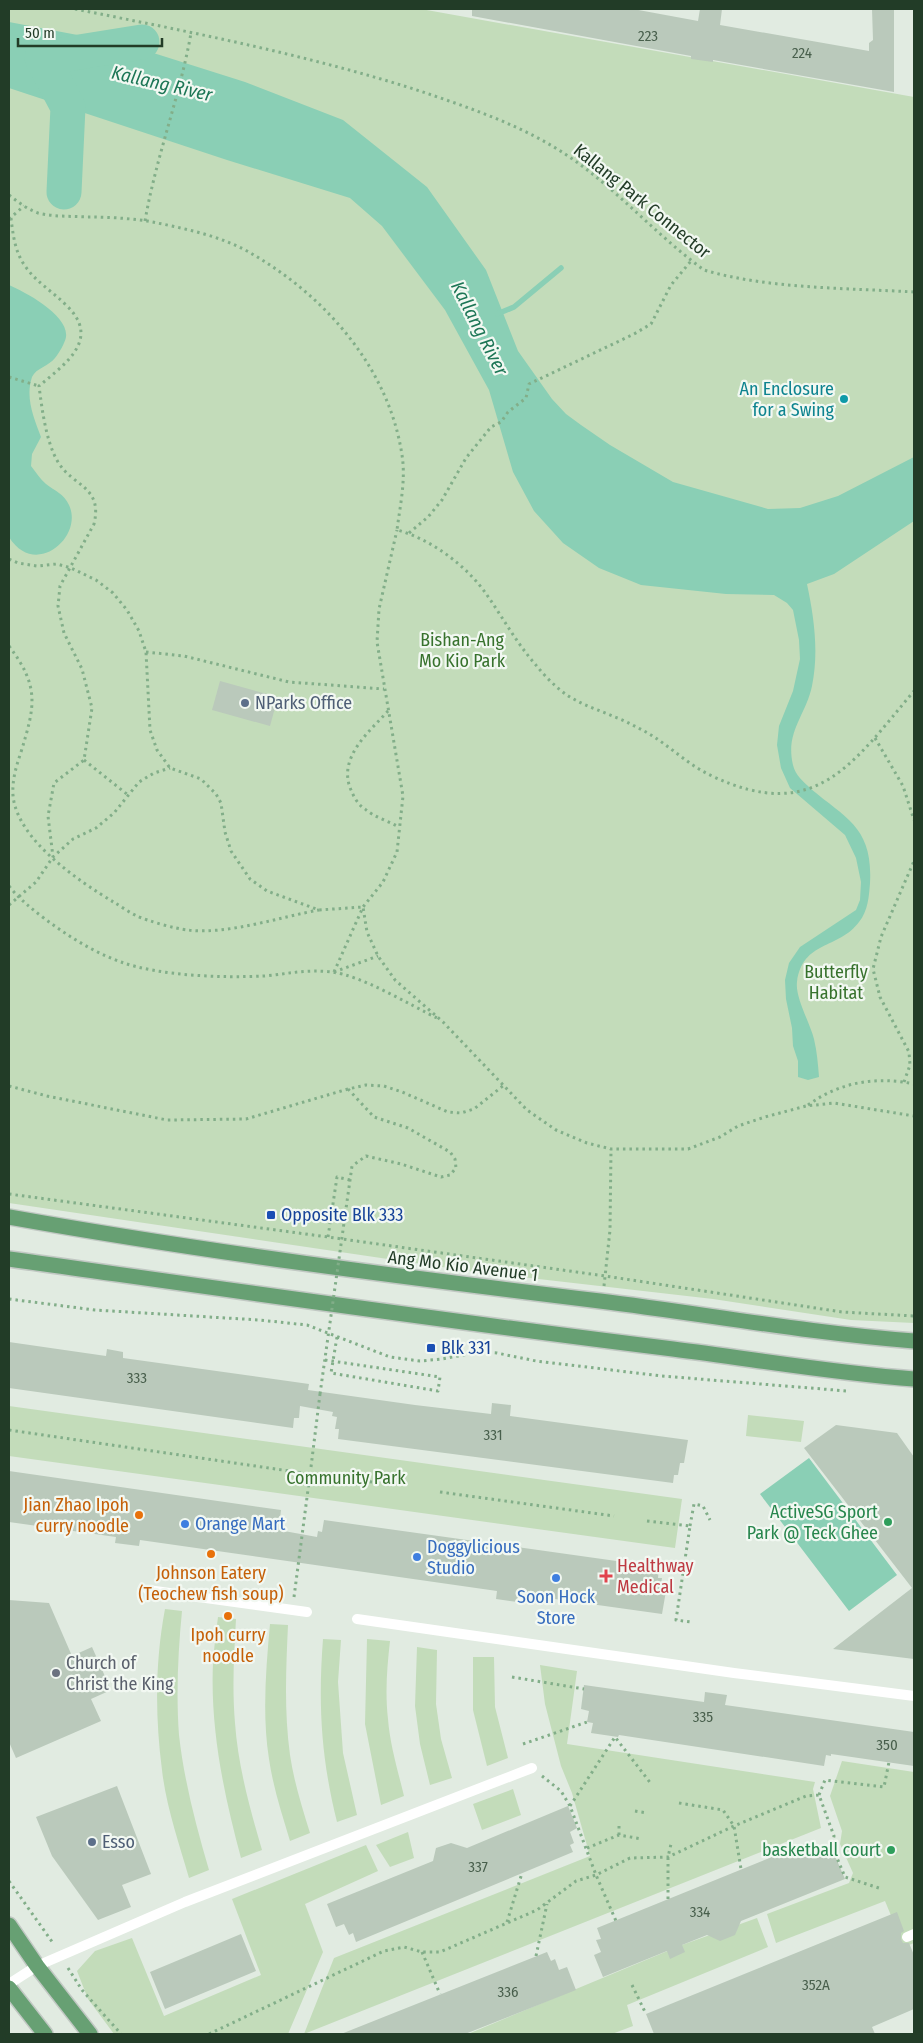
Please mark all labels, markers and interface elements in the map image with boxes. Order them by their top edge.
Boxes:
scale bar [18,15,161,47]
text: 50 m [25,24,55,42]
house number: 223 [638,27,658,45]
house number: 224 [792,44,812,62]
water label: Kallang River [109,61,216,107]
street label: Kallang Park Connector [569,139,715,263]
water label: Kallang River [446,277,514,380]
place label: An Enclosure for a Swing [739,378,835,421]
marker: An Enclosure for a Swing [838,393,850,405]
park label: Bishan-Ang Mo Kio Park [419,629,506,672]
place label: NParks Office [255,692,352,714]
marker: NParks Office [239,697,251,709]
park label: Butterfly Habitat [804,961,868,1004]
place label: Opposite Blk 333 [281,1204,403,1226]
marker: Opposite Blk 333 [265,1209,277,1221]
street label: Ang Mo Kio Avenue 1 [387,1246,539,1286]
place label: Blk 331 [441,1337,491,1359]
marker: Blk 331 [425,1342,437,1354]
house number: 333 [127,1369,147,1387]
house number: 331 [483,1426,503,1444]
park label: Community Park [286,1467,406,1489]
place label: Jian Zhao Ipoh curry noodle [23,1494,129,1537]
place label: ActiveSG Sport Park @ Teck Ghee [747,1501,878,1544]
marker: Jian Zhao Ipoh curry noodle [133,1509,145,1521]
place label: Orange Mart [195,1513,286,1535]
marker: ActiveSG Sport Park @ Teck Ghee [882,1516,894,1528]
marker: Orange Mart [179,1518,191,1530]
place label: Doggylicious Studio [427,1536,520,1579]
marker: Johnson Eatery (Teochew fish soup) [205,1548,217,1560]
marker: Doggylicious Studio [411,1551,423,1563]
place label: Healthway Medical [617,1555,694,1598]
place label: Johnson Eatery (Teochew fish soup) [138,1562,284,1605]
marker: Healthway Medical [599,1569,613,1583]
marker: Soon Hock Store [550,1572,562,1584]
place label: Soon Hock Store [517,1586,596,1629]
marker: Ipoh curry noodle [222,1610,234,1622]
place label: Ipoh curry noodle [190,1624,266,1667]
place label: Church of Christ the King [66,1652,174,1695]
marker: Church of Christ the King [50,1667,62,1679]
house number: 335 [693,1708,713,1726]
house number: 350 [876,1736,898,1754]
place label: Esso [102,1831,135,1853]
marker: Esso [86,1836,98,1848]
place label: basketball court [762,1839,881,1861]
marker: basketball court [885,1844,897,1856]
house number: 337 [468,1858,488,1876]
house number: 334 [690,1903,710,1921]
house number: 352A [802,1976,830,1994]
house number: 336 [498,1983,518,2001]

